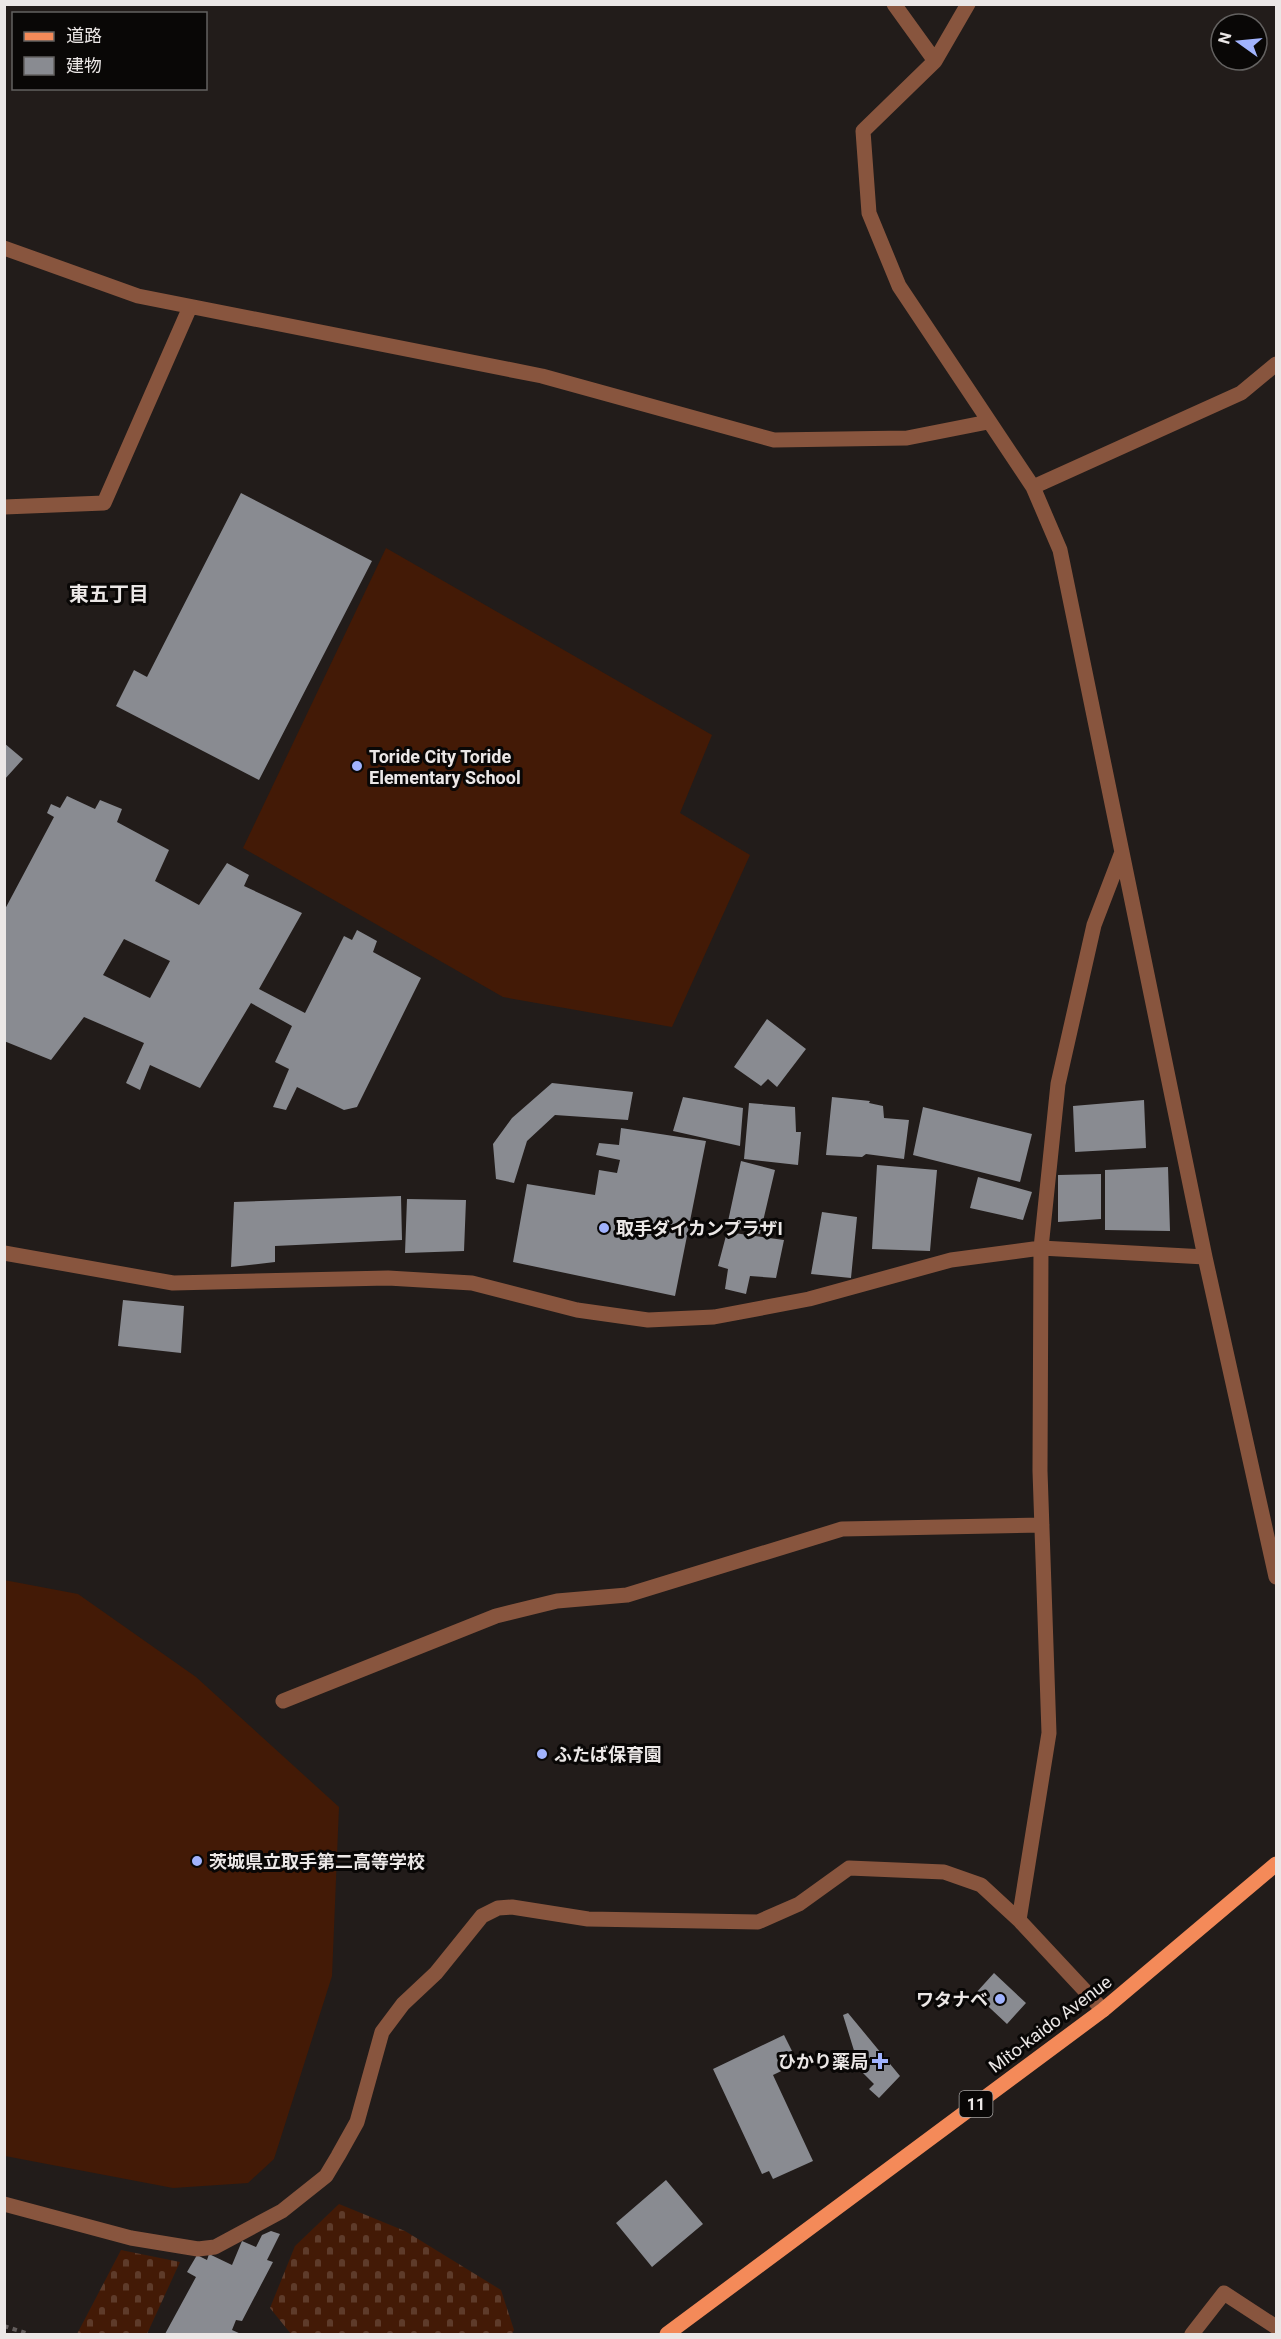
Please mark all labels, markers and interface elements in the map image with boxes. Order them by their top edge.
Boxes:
legend [12,12,207,90]
north arrow [1209,12,1269,72]
text: 道路 [66,25,102,46]
text: N [1214,30,1236,46]
text: 建物 [66,55,102,76]
district label: 東五丁目 [69,582,149,606]
place label: Toride City Toride Elementary School [369,746,521,788]
marker: Toride City Toride Elementary School [350,759,364,773]
place label: 取手ダイカンプラザI [616,1218,783,1239]
marker: 取手ダイカンプラザI [597,1221,611,1235]
place label: ふたば保育園 [554,1744,662,1765]
marker: ふたば保育園 [535,1747,549,1761]
place label: 茨城県立取手第二高等学校 [209,1851,425,1872]
marker: 茨城県立取手第二高等学校 [190,1854,204,1868]
street label: Mito-kaido Avenue [985,1971,1115,2077]
place label: ワタナベ [916,1989,988,2010]
marker: ワタナベ [993,1992,1007,2006]
place label: ひかり薬局 [778,2051,868,2072]
marker: ひかり薬局 [873,2054,887,2068]
road number: 11 [960,2091,992,2117]

